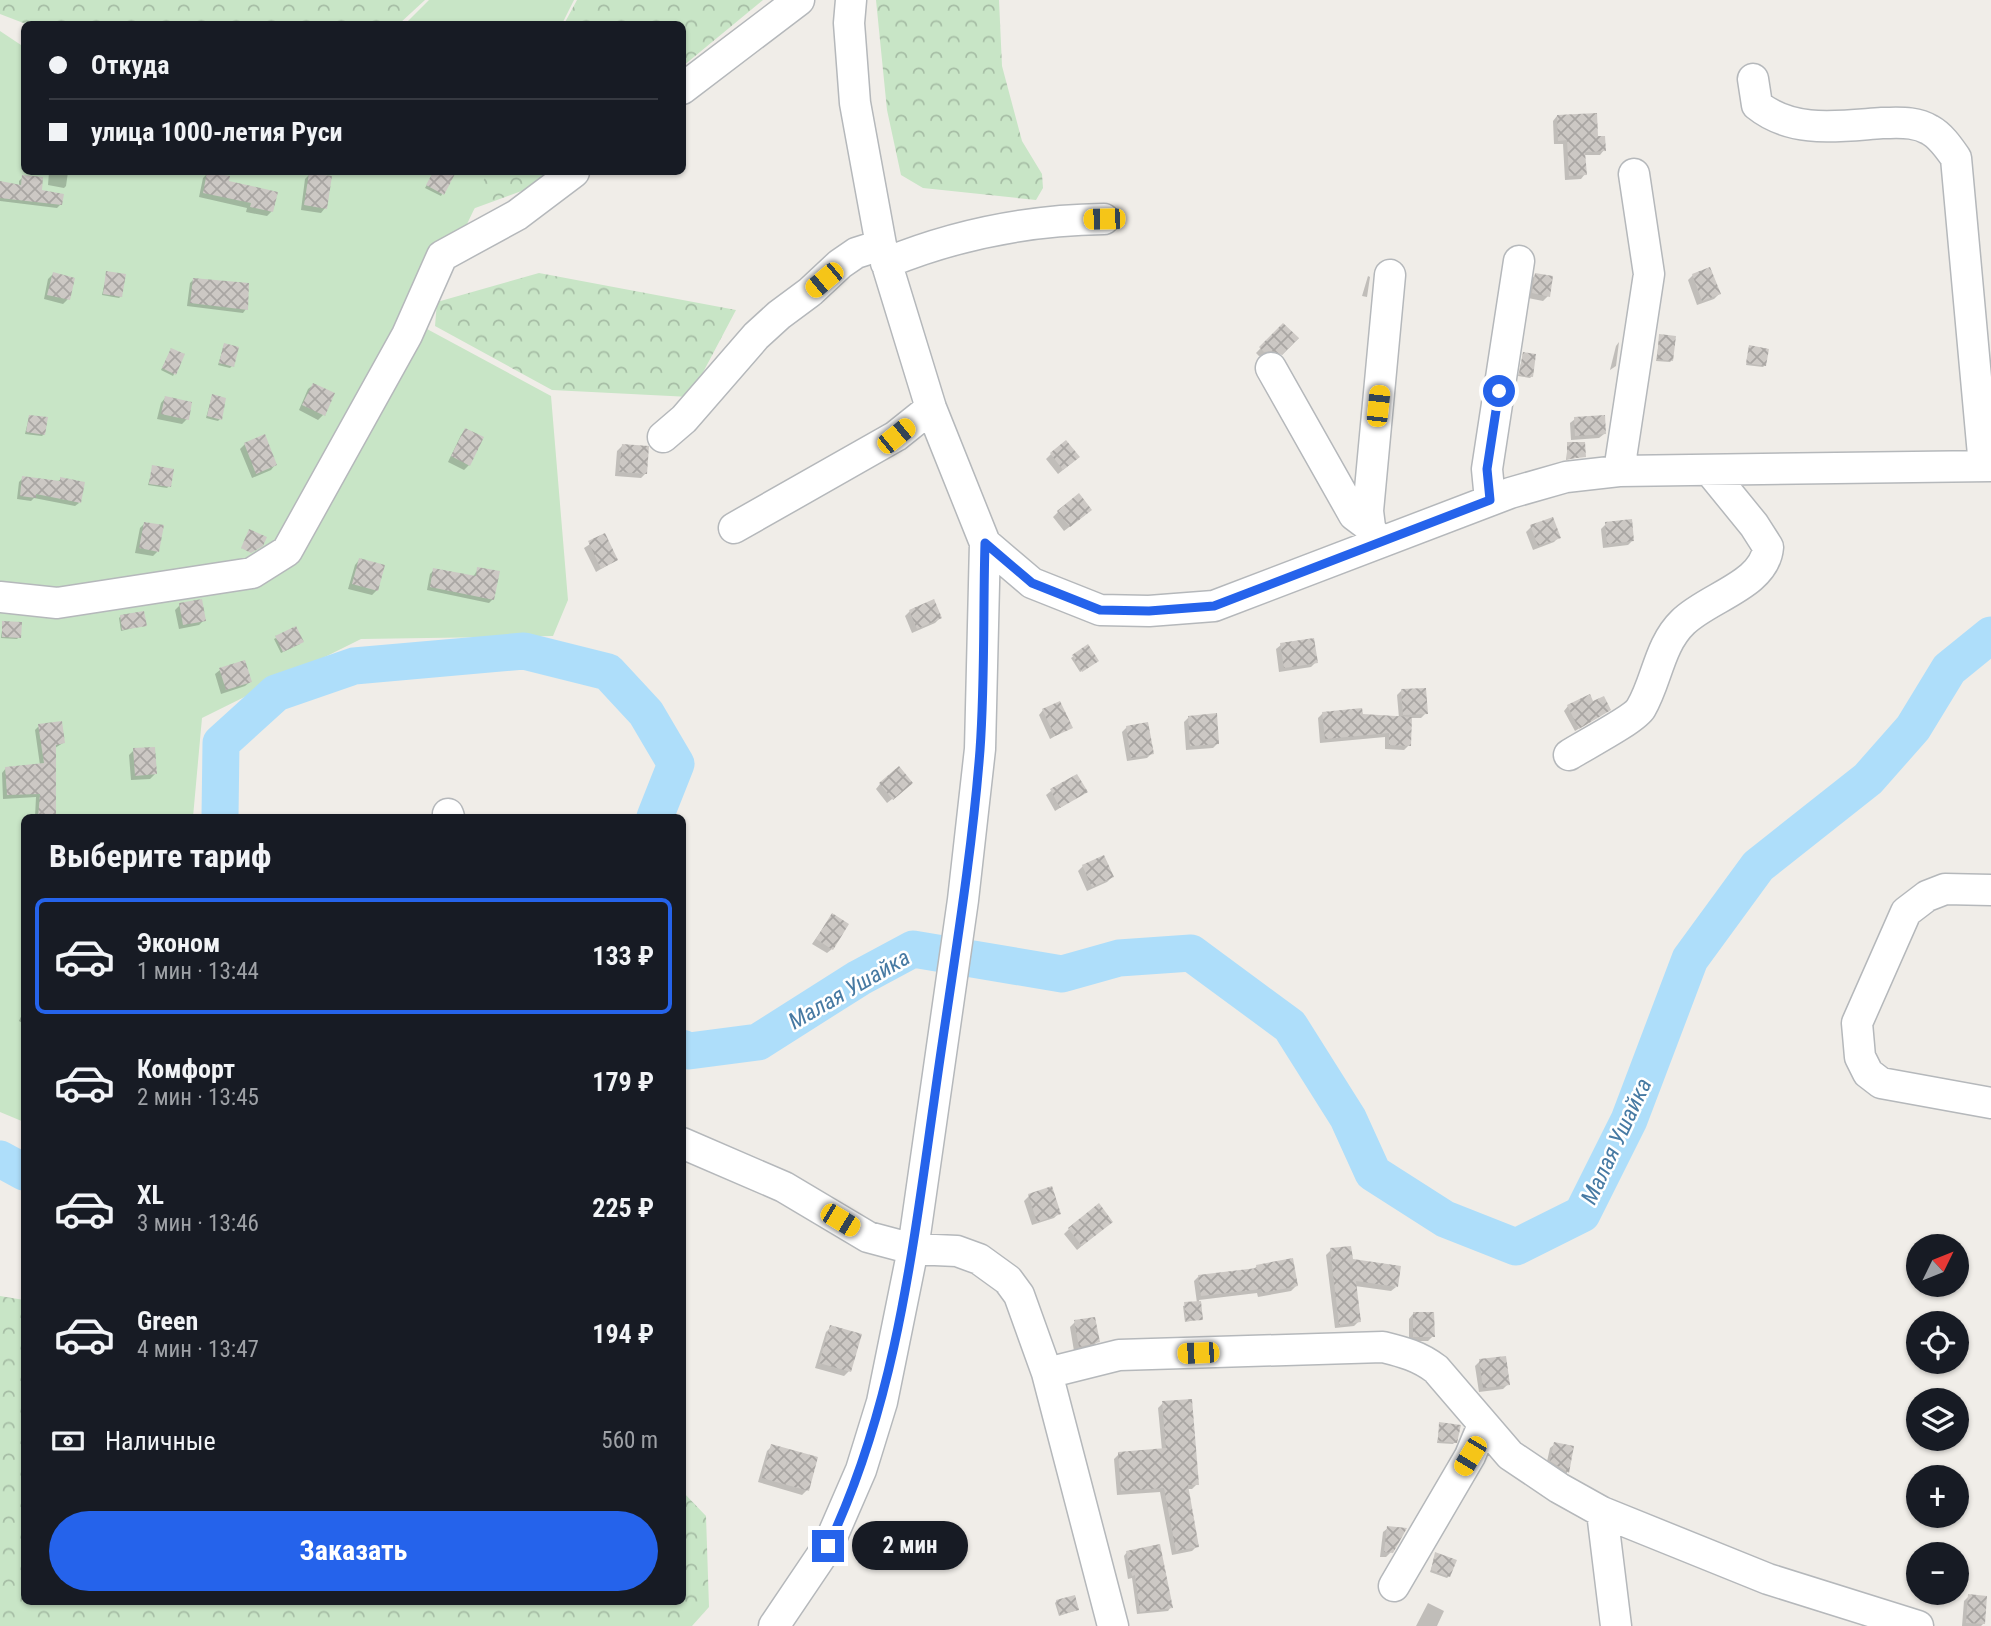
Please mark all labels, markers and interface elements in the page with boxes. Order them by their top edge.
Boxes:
text: Откуда [91,50,169,80]
text: улица 1000-летия Руси [91,117,343,147]
car [1083,208,1126,230]
car [802,258,847,302]
route start [1483,375,1515,407]
car [1366,384,1391,428]
car [874,415,919,457]
text: Выберите тариф [49,837,271,875]
icon: car [53,925,116,988]
text: Эконом [137,928,220,958]
text: 133 ₽ [592,941,654,971]
water label: Малая Ушайка [784,944,915,1035]
text: 1 мин · 13:44 [137,958,259,985]
icon: car [53,1051,116,1114]
text: Комфорт [137,1054,235,1084]
text: 179 ₽ [592,1067,654,1097]
water label: Малая Ушайка [1576,1074,1657,1208]
text: 2 мин · 13:45 [137,1084,259,1111]
icon: car [53,1177,116,1240]
text: XL [137,1180,164,1210]
text: 225 ₽ [592,1193,654,1223]
car [817,1200,864,1240]
text: 3 мин · 13:46 [137,1210,259,1237]
north arrow [1906,1234,1969,1297]
map controls [1906,1234,1969,1605]
icon: car [53,1303,116,1366]
text: Green [137,1306,198,1336]
button: locate [1906,1311,1969,1374]
text: 194 ₽ [592,1319,654,1349]
text: 4 мин · 13:47 [137,1336,259,1363]
car [1177,1342,1220,1364]
button: layers [1906,1388,1969,1451]
icon: cash [49,1422,87,1460]
text: Наличные [105,1426,216,1456]
text: 560 m [601,1427,658,1454]
car [1451,1433,1490,1479]
button: + [1906,1465,1969,1528]
button: Заказать [49,1511,658,1591]
callout: 2 мин [852,1522,968,1570]
route end [812,1530,844,1562]
text: 2 мин [882,1532,938,1559]
button: − [1906,1542,1969,1605]

